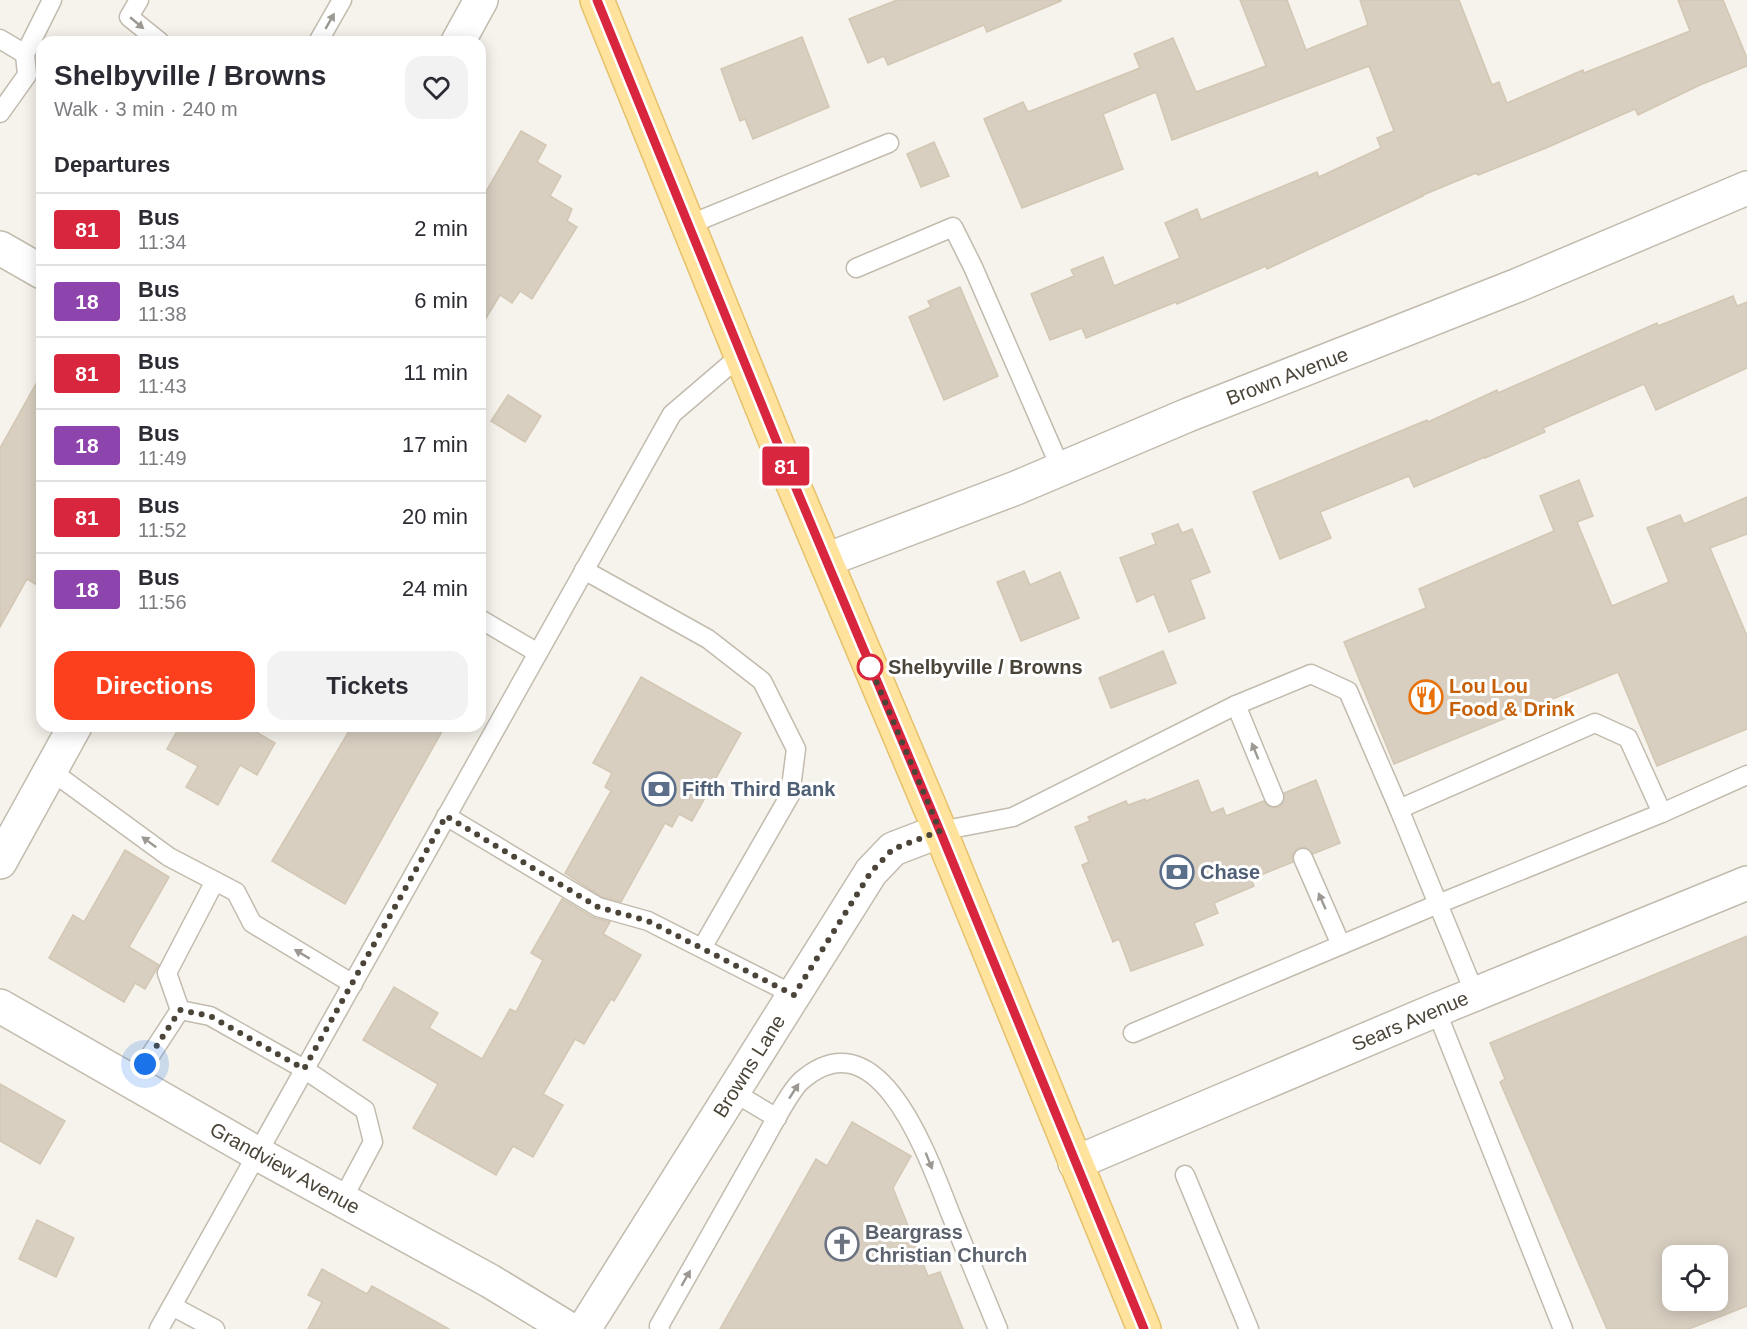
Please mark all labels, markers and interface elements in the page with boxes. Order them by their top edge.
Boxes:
one-way arrow [325,13,336,29]
one-way arrow [129,17,145,30]
button: heart [405,56,468,119]
text: Shelbyville / Browns [54,60,326,91]
text: Walk · 3 min · 240 m [54,98,238,120]
text: Departures [54,152,170,177]
text: Bus [138,205,180,230]
text: 2 min [414,216,468,241]
text: 81 [75,218,99,241]
text: 11:34 [138,231,187,253]
text: Bus [138,277,180,302]
text: 6 min [414,288,468,313]
text: 18 [75,290,99,313]
text: 11:38 [138,303,187,325]
street label: Brown Avenue [1223,343,1351,409]
text: Bus [138,349,180,374]
text: 11 min [404,360,468,385]
text: 81 [75,362,99,385]
text: 11:43 [138,375,187,397]
text: Bus [138,421,180,446]
text: 17 min [402,432,468,457]
text: 18 [75,434,99,457]
line badge: 81 [759,446,813,486]
text: 11:49 [138,447,187,469]
text: 81 [774,455,798,478]
text: Bus [138,493,180,518]
text: 20 min [402,504,468,529]
text: 81 [75,506,99,529]
text: 11:52 [138,519,187,541]
text: Bus [138,565,180,590]
text: 24 min [402,576,468,601]
text: 18 [75,578,99,601]
text: 11:56 [138,591,187,613]
button: Directions [54,651,255,720]
button: Tickets [267,651,468,720]
marker: Shelbyville / Browns [857,654,883,680]
place label: Shelbyville / Browns [888,656,1083,678]
place label: Lou Lou Food & Drink [1449,675,1575,720]
restaurant icon: Lou Lou Food & Drink [1408,679,1444,715]
one-way arrow [1250,742,1259,760]
bank icon: Fifth Third Bank [641,771,677,807]
place label: Fifth Third Bank [682,778,836,800]
one-way arrow [141,837,156,849]
bank icon: Chase [1159,854,1195,890]
place label: Chase [1200,861,1260,883]
one-way arrow [1317,892,1327,910]
one-way arrow [294,948,310,959]
street label: Sears Avenue [1349,987,1471,1055]
street label: Browns Lane [709,1011,789,1121]
your location [130,1049,160,1079]
one-way arrow [789,1083,800,1099]
street label: Grandview Avenue [206,1118,364,1218]
one-way arrow [925,1152,934,1170]
place label: Beargrass Christian Church [865,1221,1027,1266]
church icon: Beargrass Christian Church [824,1226,860,1262]
map controls [1662,1245,1728,1311]
button: locate [1662,1245,1728,1311]
one-way arrow [681,1270,692,1286]

